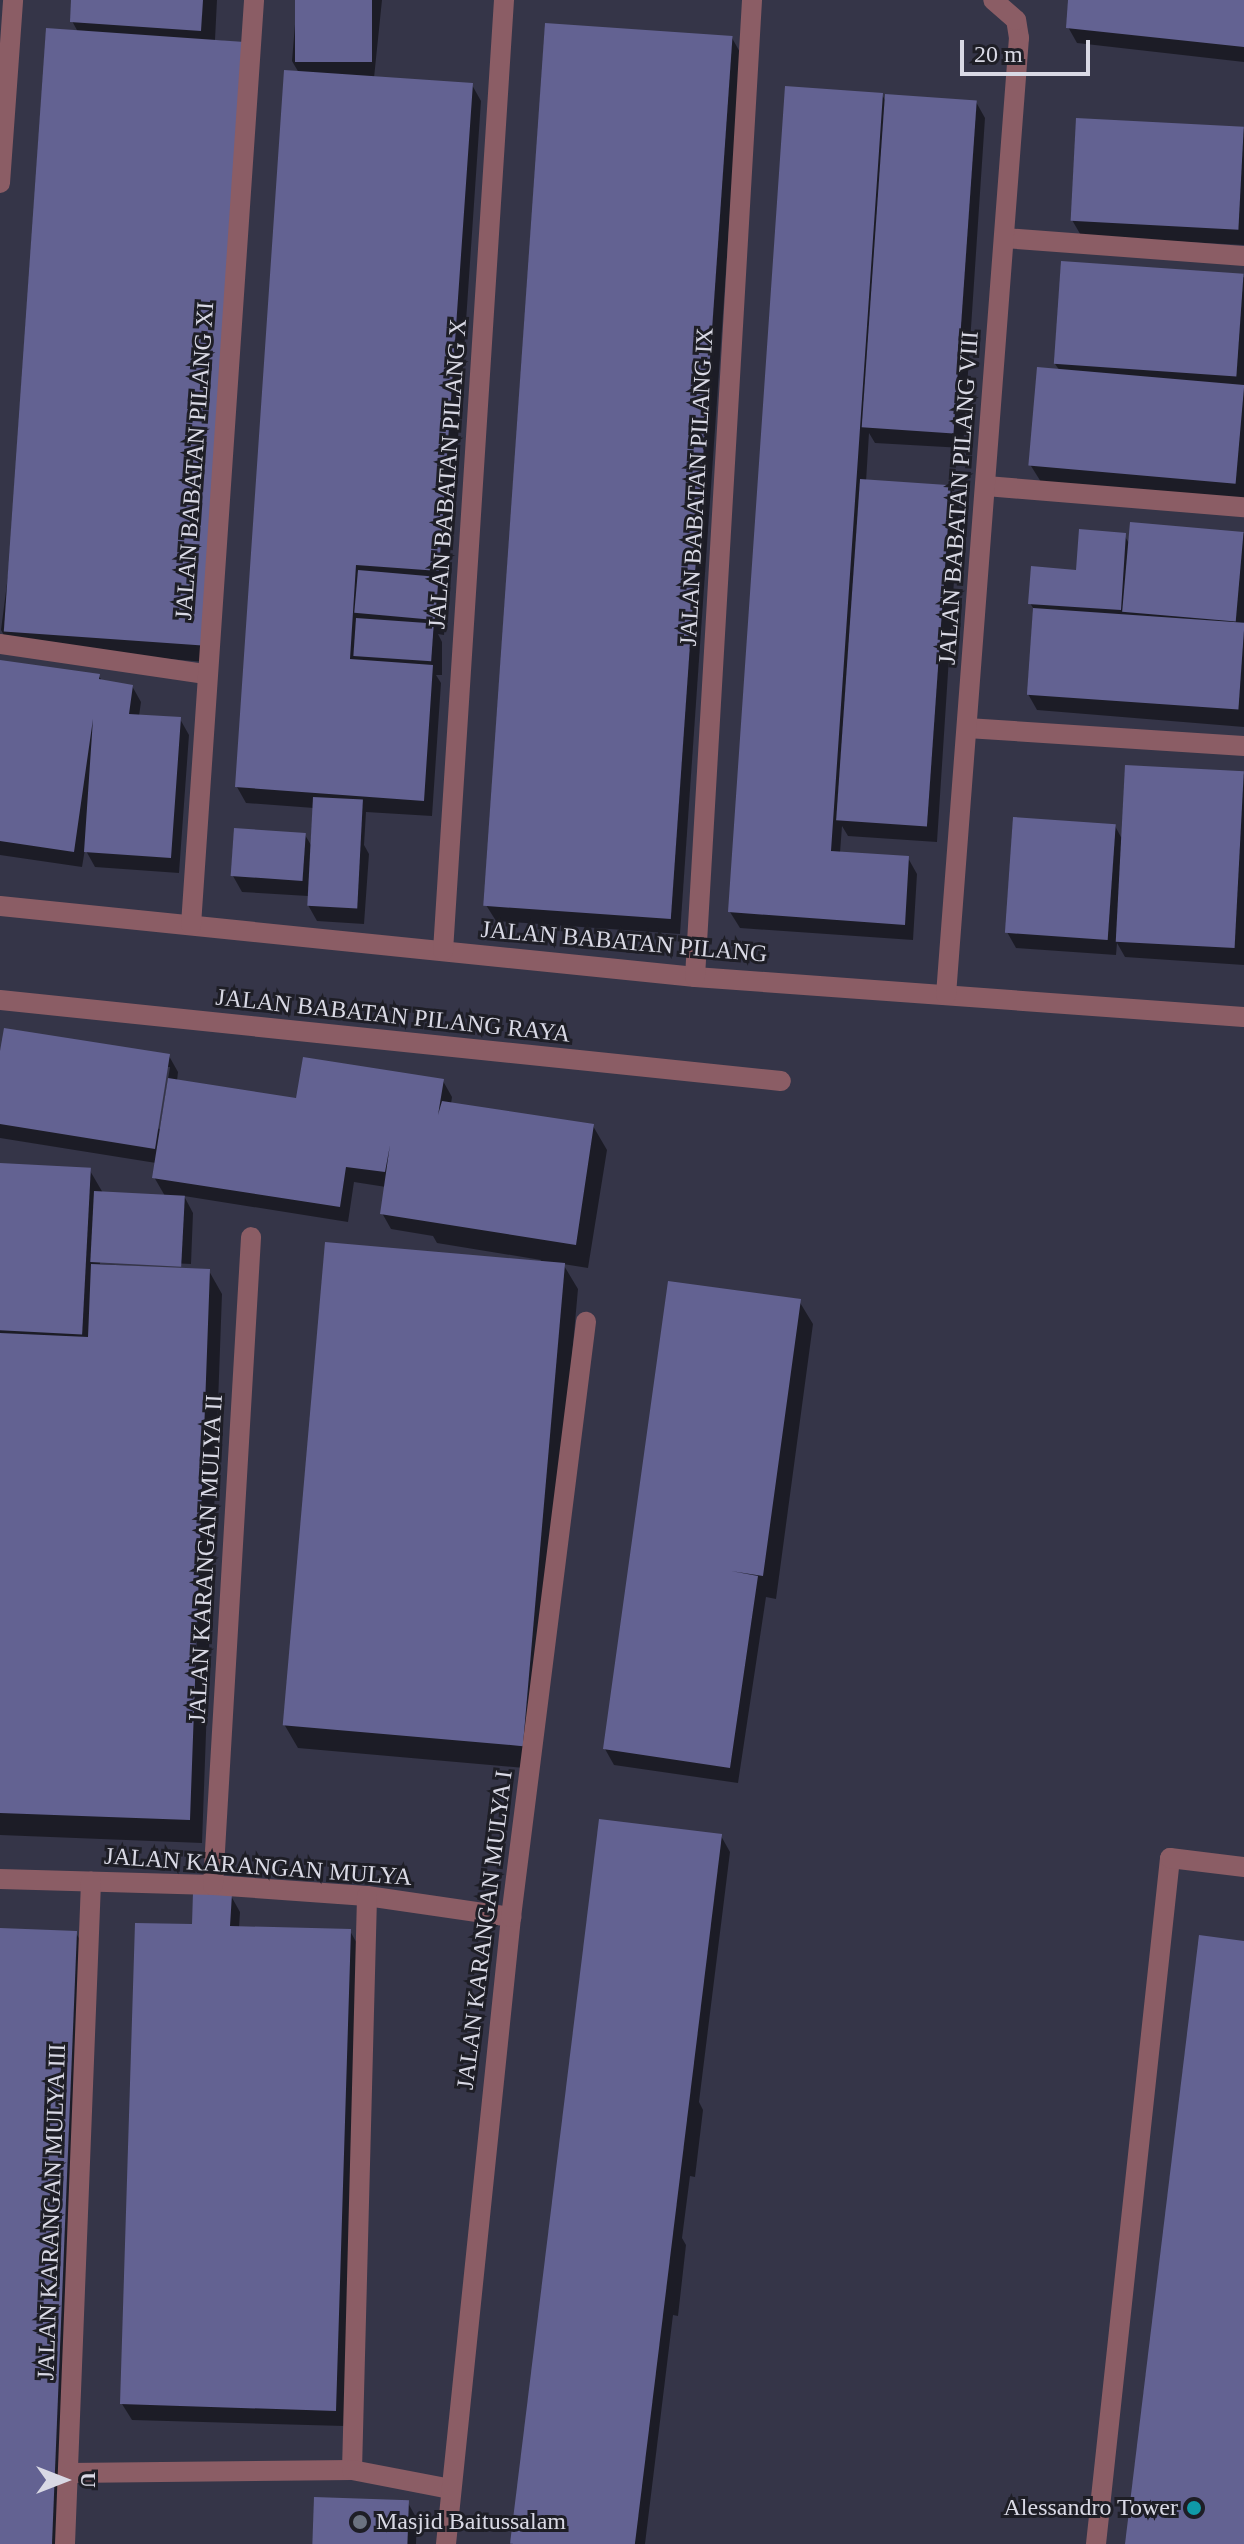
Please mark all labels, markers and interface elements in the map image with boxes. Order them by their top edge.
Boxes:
scale bar [964,24,1094,74]
text: 20 m [974,41,1023,67]
street label: JALAN BABATAN PILANG XI [170,301,220,621]
street label: JALAN BABATAN PILANG X [423,318,473,630]
street label: JALAN BABATAN PILANG IX [674,327,720,647]
street label: JALAN BABATAN PILANG VIII [933,330,985,666]
street label: JALAN BABATAN PILANG [480,915,768,969]
street label: JALAN BABATAN PILANG RAYA [214,983,572,1049]
street label: JALAN KARANGAN MULYA II [183,1393,229,1725]
street label: JALAN KARANGAN MULYA I [451,1768,519,2092]
street label: JALAN KARANGAN MULYA [103,1842,413,1892]
street label: JALAN KARANGAN MULYA III [32,2042,72,2382]
north arrow [24,2440,104,2520]
text: U [76,2472,101,2488]
place label: Alessandro Tower [1003,2494,1178,2522]
marker: Alessandro Tower [1185,2499,1203,2517]
place label: Masjid Baitussalam [376,2508,566,2536]
marker: Masjid Baitussalam [351,2513,369,2531]

